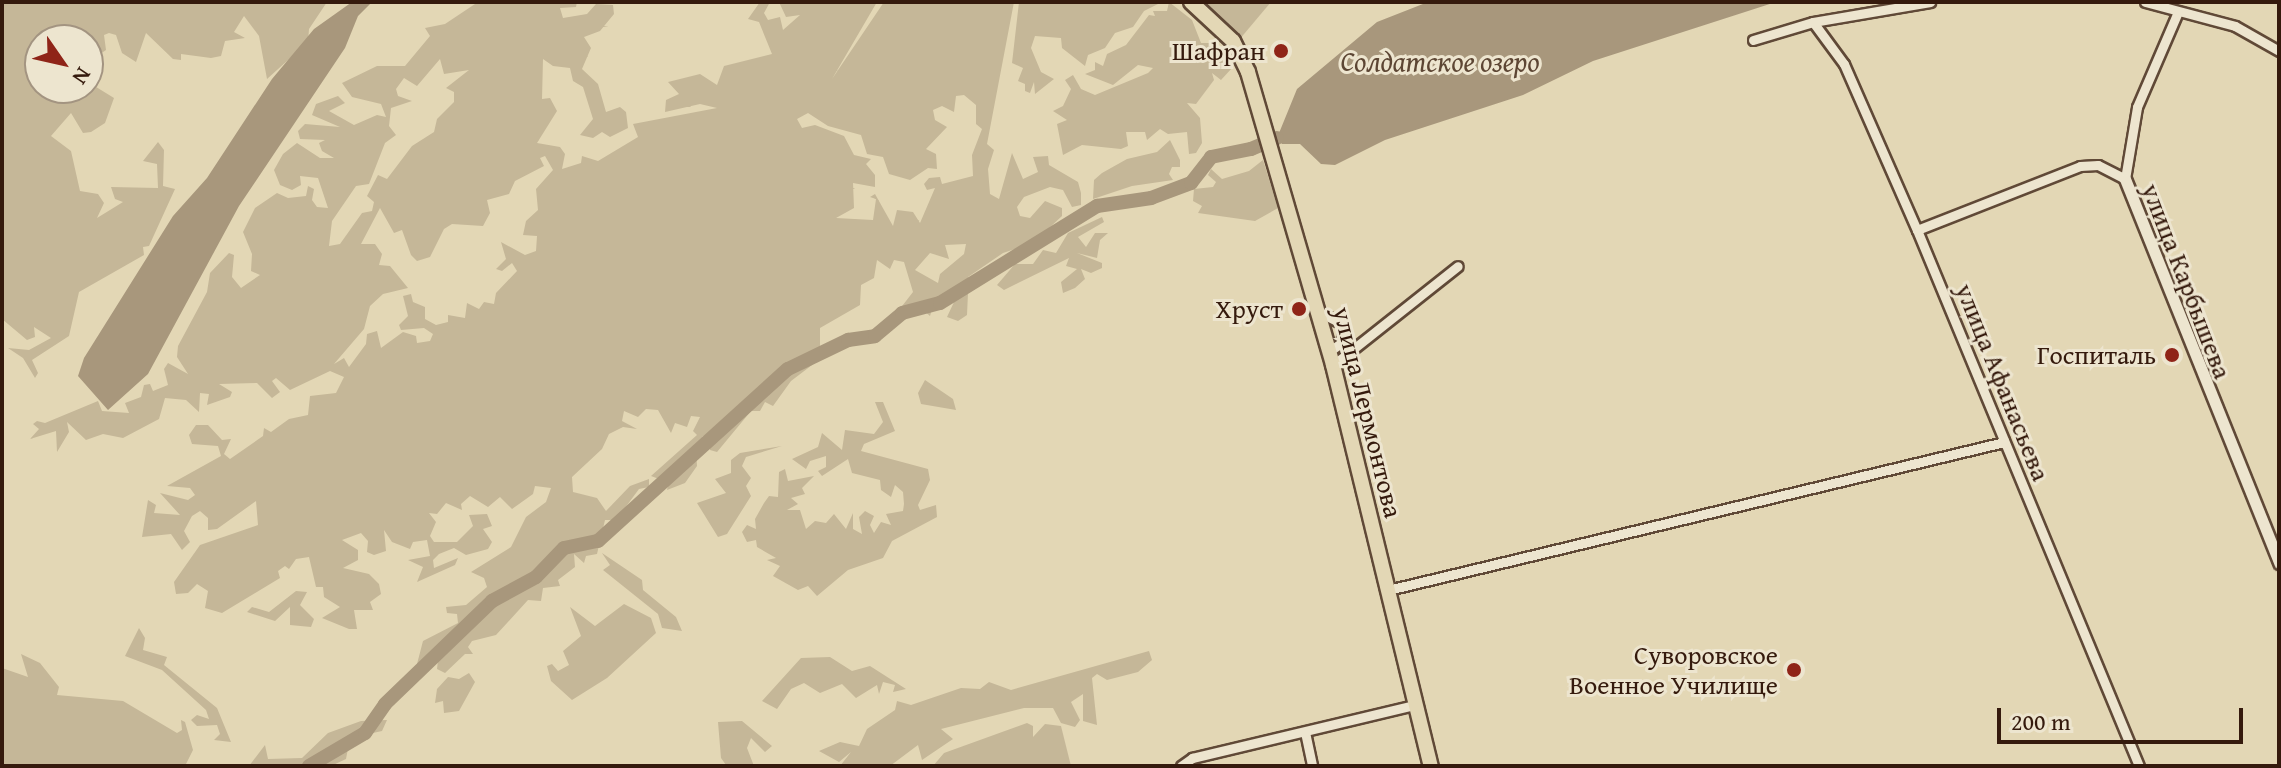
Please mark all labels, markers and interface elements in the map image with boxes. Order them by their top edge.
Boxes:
north arrow [24,24,104,104]
place label: Шафран [1172,35,1265,67]
marker: Шафран [1272,42,1290,60]
water label: Солдатское озеро [1341,44,1539,78]
text: N [65,61,100,91]
street label: улица Карбышева [2135,179,2239,383]
street label: улица Афанасьева [1949,279,2057,485]
place label: Хруст [1216,293,1283,325]
marker: Хруст [1290,300,1308,318]
street label: улица Лермонтова [1327,303,1409,521]
place label: Госпиталь [2037,339,2156,371]
marker: Госпиталь [2163,346,2181,364]
place label: Суворовское Военное Училище [1569,639,1778,700]
marker: Суворовское Военное Училище [1785,661,1803,679]
scale bar [2001,692,2247,742]
text: 200 m [2011,704,2071,739]

